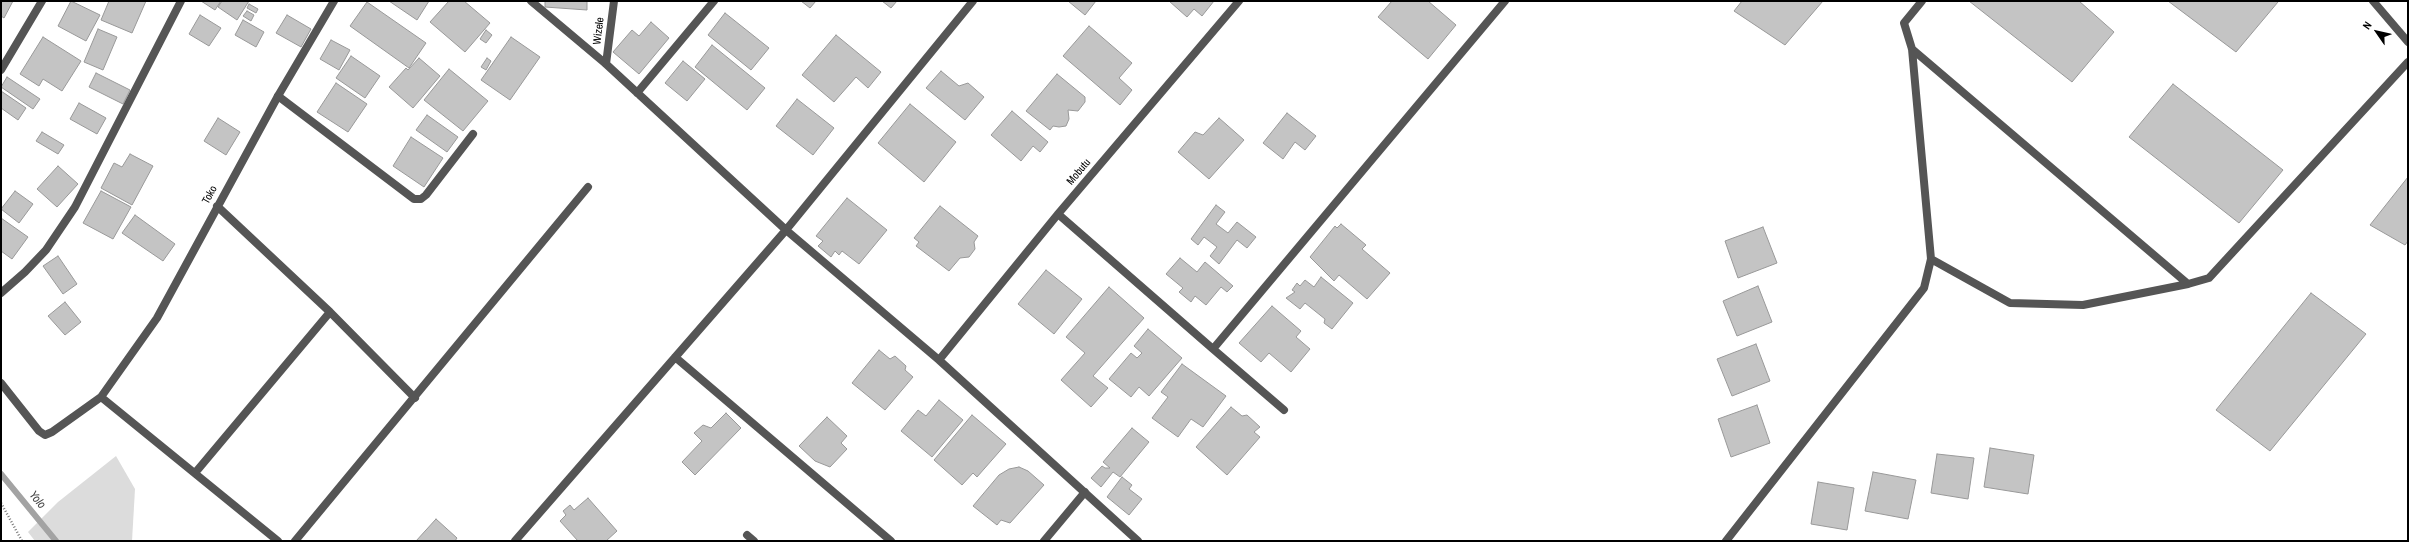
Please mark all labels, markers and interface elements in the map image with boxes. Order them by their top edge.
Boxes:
north arrow [2357,12,2397,52]
street label: Wizele [591,17,607,45]
text: N [2359,19,2375,32]
street label: Mobutu [1064,156,1094,188]
street label: Toko [200,183,220,207]
water label: Yolo [26,488,48,512]

